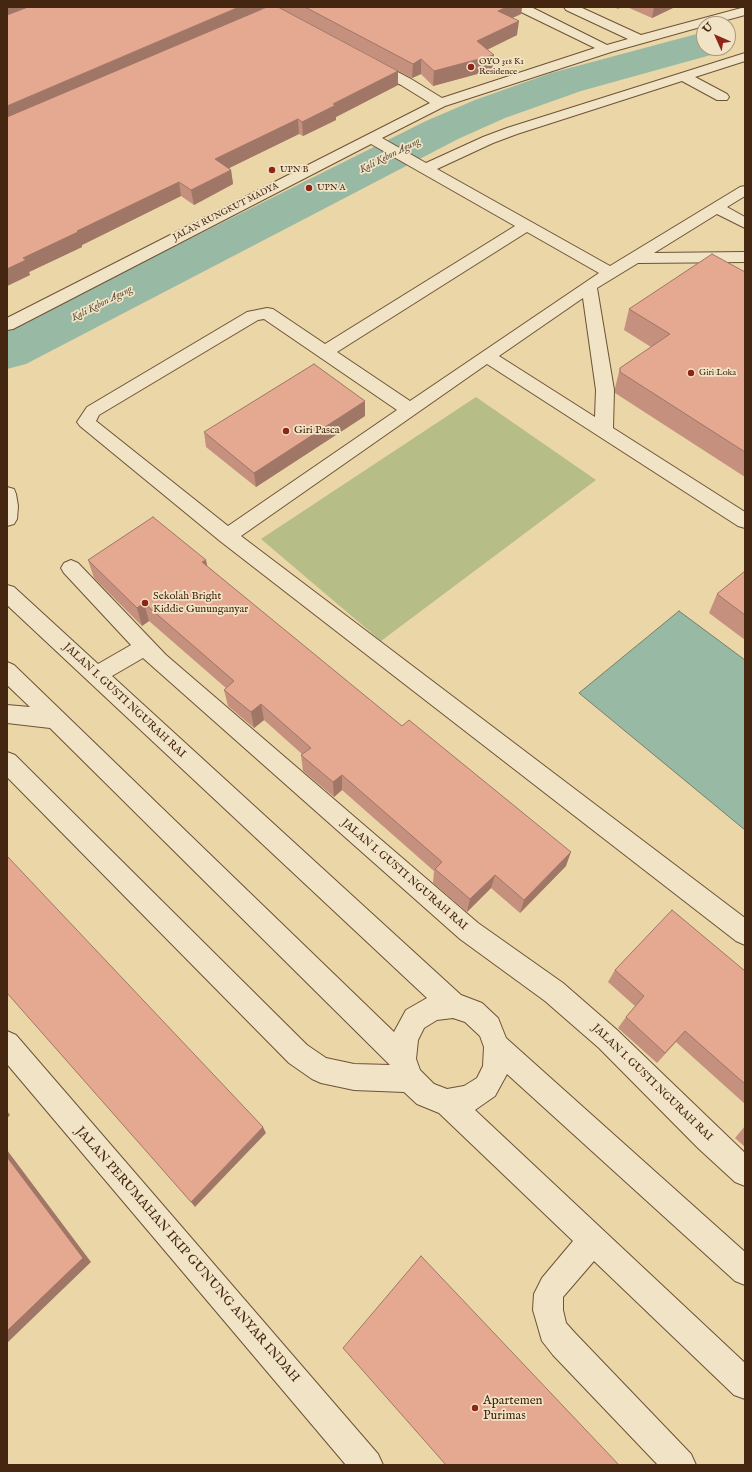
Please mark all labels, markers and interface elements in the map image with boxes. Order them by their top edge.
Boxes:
north arrow [696,16,736,56]
text: U [700,20,716,36]
place label: OYO 318 K1 Residence [479,57,524,78]
marker: OYO 318 K1 Residence [466,62,476,72]
water label: Kali Kebon Agung [358,136,422,176]
marker: UPN B [267,165,277,175]
place label: UPN B [280,165,309,175]
street label: JALAN RUNGKUT MADYA [172,181,280,243]
marker: UPN A [304,183,314,193]
place label: UPN A [317,183,346,193]
water label: Kali Kebon Agung [70,284,134,324]
marker: Giri Loka [686,368,696,378]
place label: Giri Loka [699,368,736,378]
place label: Giri Pasca [294,424,339,438]
marker: Giri Pasca [281,426,291,436]
place label: Sekolah Bright Kiddie Gununganyar [153,590,248,616]
marker: Sekolah Bright Kiddie Gununganyar [140,598,150,608]
street label: JALAN I. GUSTI NGURAH RAI [60,641,188,761]
street label: JALAN I. GUSTI NGURAH RAI [338,817,470,933]
street label: JALAN I. GUSTI NGURAH RAI [589,1022,715,1144]
street label: JALAN PERUMAHAN IKIP GUNUNG ANYAR INDAH [72,1124,302,1386]
place label: Apartemen Purimas [483,1393,543,1424]
marker: Apartemen Purimas [470,1403,480,1413]

